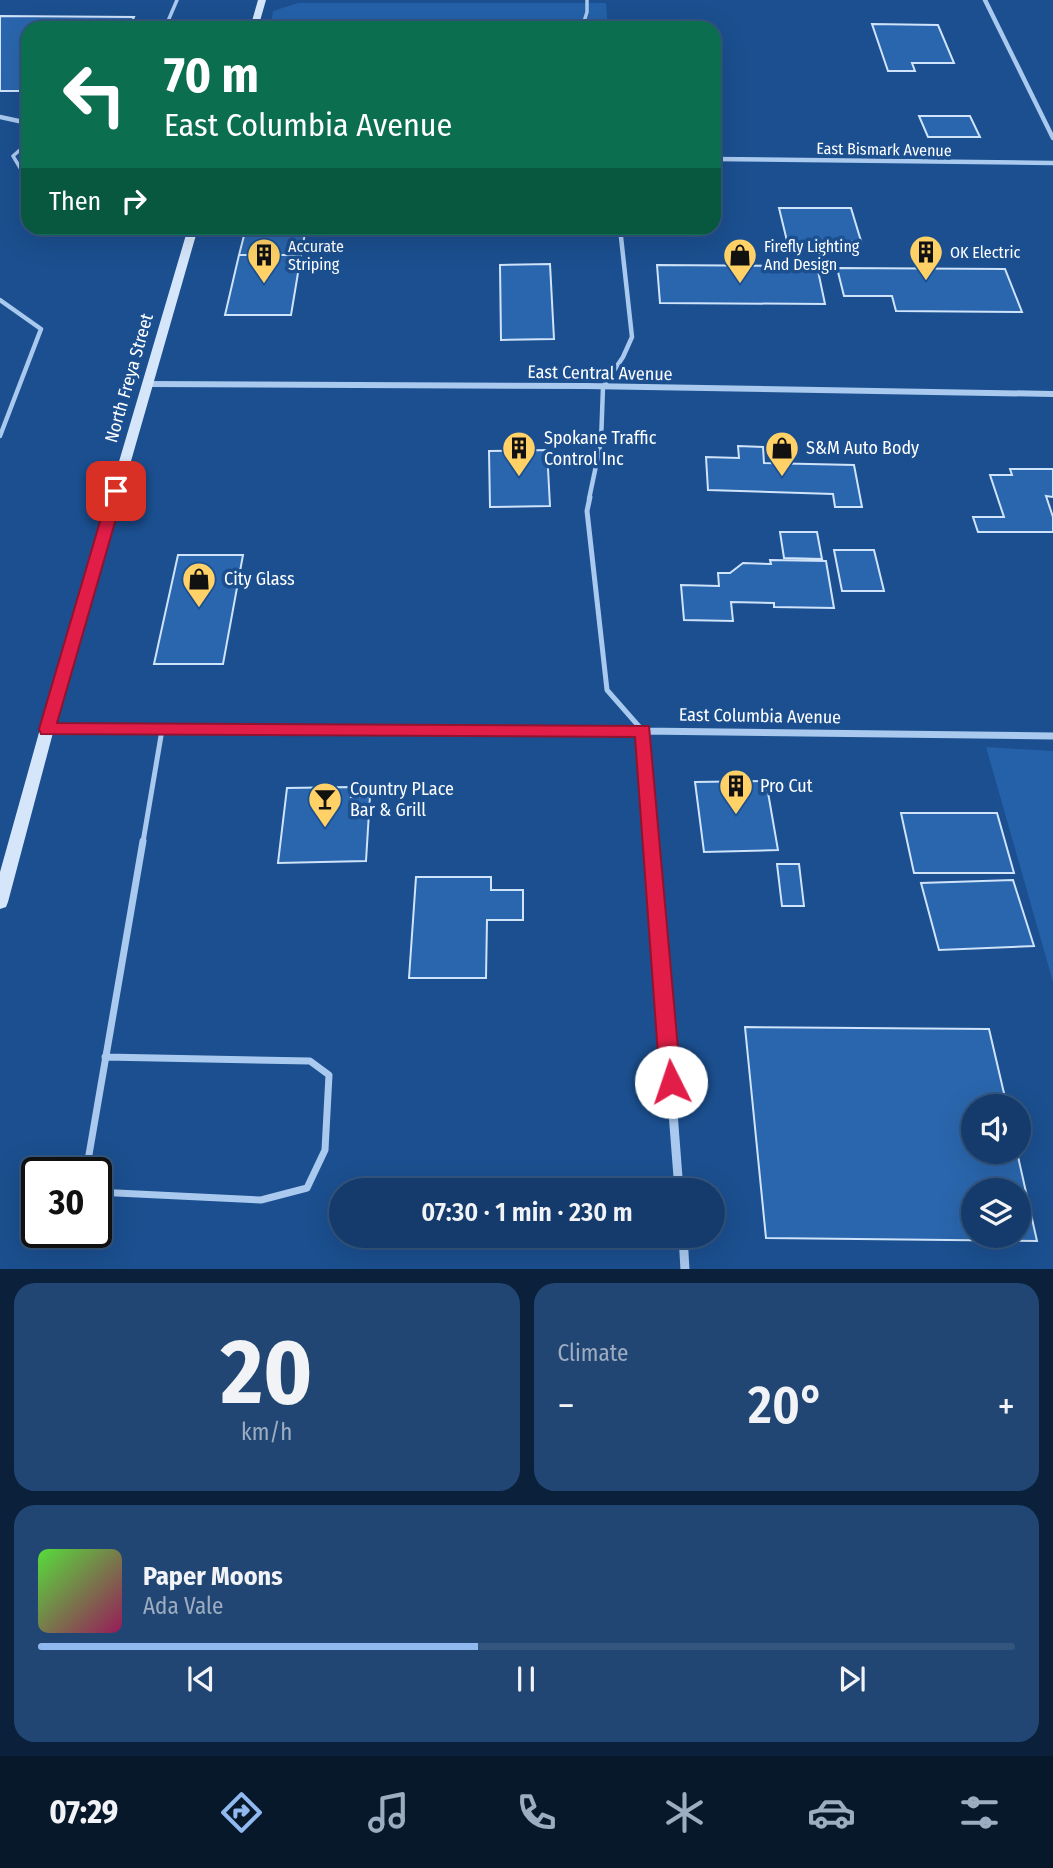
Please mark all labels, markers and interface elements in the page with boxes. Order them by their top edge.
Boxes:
text: 70 m [164,46,259,105]
icon: left [49,49,140,140]
text: East Columbia Avenue [164,106,452,144]
street label: East Bismark Avenue [816,139,952,160]
icon: right [115,182,153,220]
text: Then [49,186,101,217]
building icon: OK Electric [907,233,945,282]
building icon: Accurate Striping [245,236,283,285]
shop icon: Firefly Lighting And Design [721,236,759,285]
place label: Accurate Striping [288,237,344,274]
place label: Firefly Lighting And Design [764,237,860,274]
place label: OK Electric [950,243,1020,262]
street label: North Freya Street [100,311,158,445]
street label: East Central Avenue [527,361,673,385]
place label: Spokane Traffic Control Inc [544,427,657,470]
building icon: Spokane Traffic Control Inc [500,429,538,478]
shop icon: S&M Auto Body [763,429,801,478]
place label: S&M Auto Body [806,437,919,459]
pin [86,461,146,521]
icon: arrive [97,472,135,510]
shop icon: City Glass [180,560,218,609]
place label: City Glass [224,568,295,590]
street label: East Columbia Avenue [679,704,841,728]
building icon: Pro Cut [717,767,755,816]
place label: Pro Cut [760,775,813,797]
place label: Country PLace Bar & Grill [350,778,454,821]
bar icon: Country PLace Bar & Grill [306,780,344,829]
position arrow [634,1045,708,1119]
map controls [961,1094,1031,1248]
button: sound [961,1094,1031,1164]
speed limit sign: 30 [21,1157,112,1248]
button: layers [961,1178,1031,1248]
text: 07:30 · 1 min · 230 m [421,1197,633,1228]
text: 20 [221,1318,313,1427]
text: Climate [558,1339,628,1367]
text: 20° [748,1374,824,1437]
text: − [558,1383,575,1429]
text: + [998,1383,1015,1429]
text: km/h [241,1418,292,1446]
text: Paper Moons [143,1561,283,1592]
text: Ada Vale [143,1592,223,1620]
icon: previous [182,1660,220,1698]
icon: pause [507,1660,545,1698]
icon: next [833,1660,871,1698]
icon: directions [217,1788,266,1837]
icon: music [364,1788,413,1837]
icon: phone [512,1788,561,1837]
icon: climate [660,1788,709,1837]
icon: car [807,1788,856,1837]
icon: filters [955,1788,1004,1837]
text: 07:29 [49,1793,118,1831]

